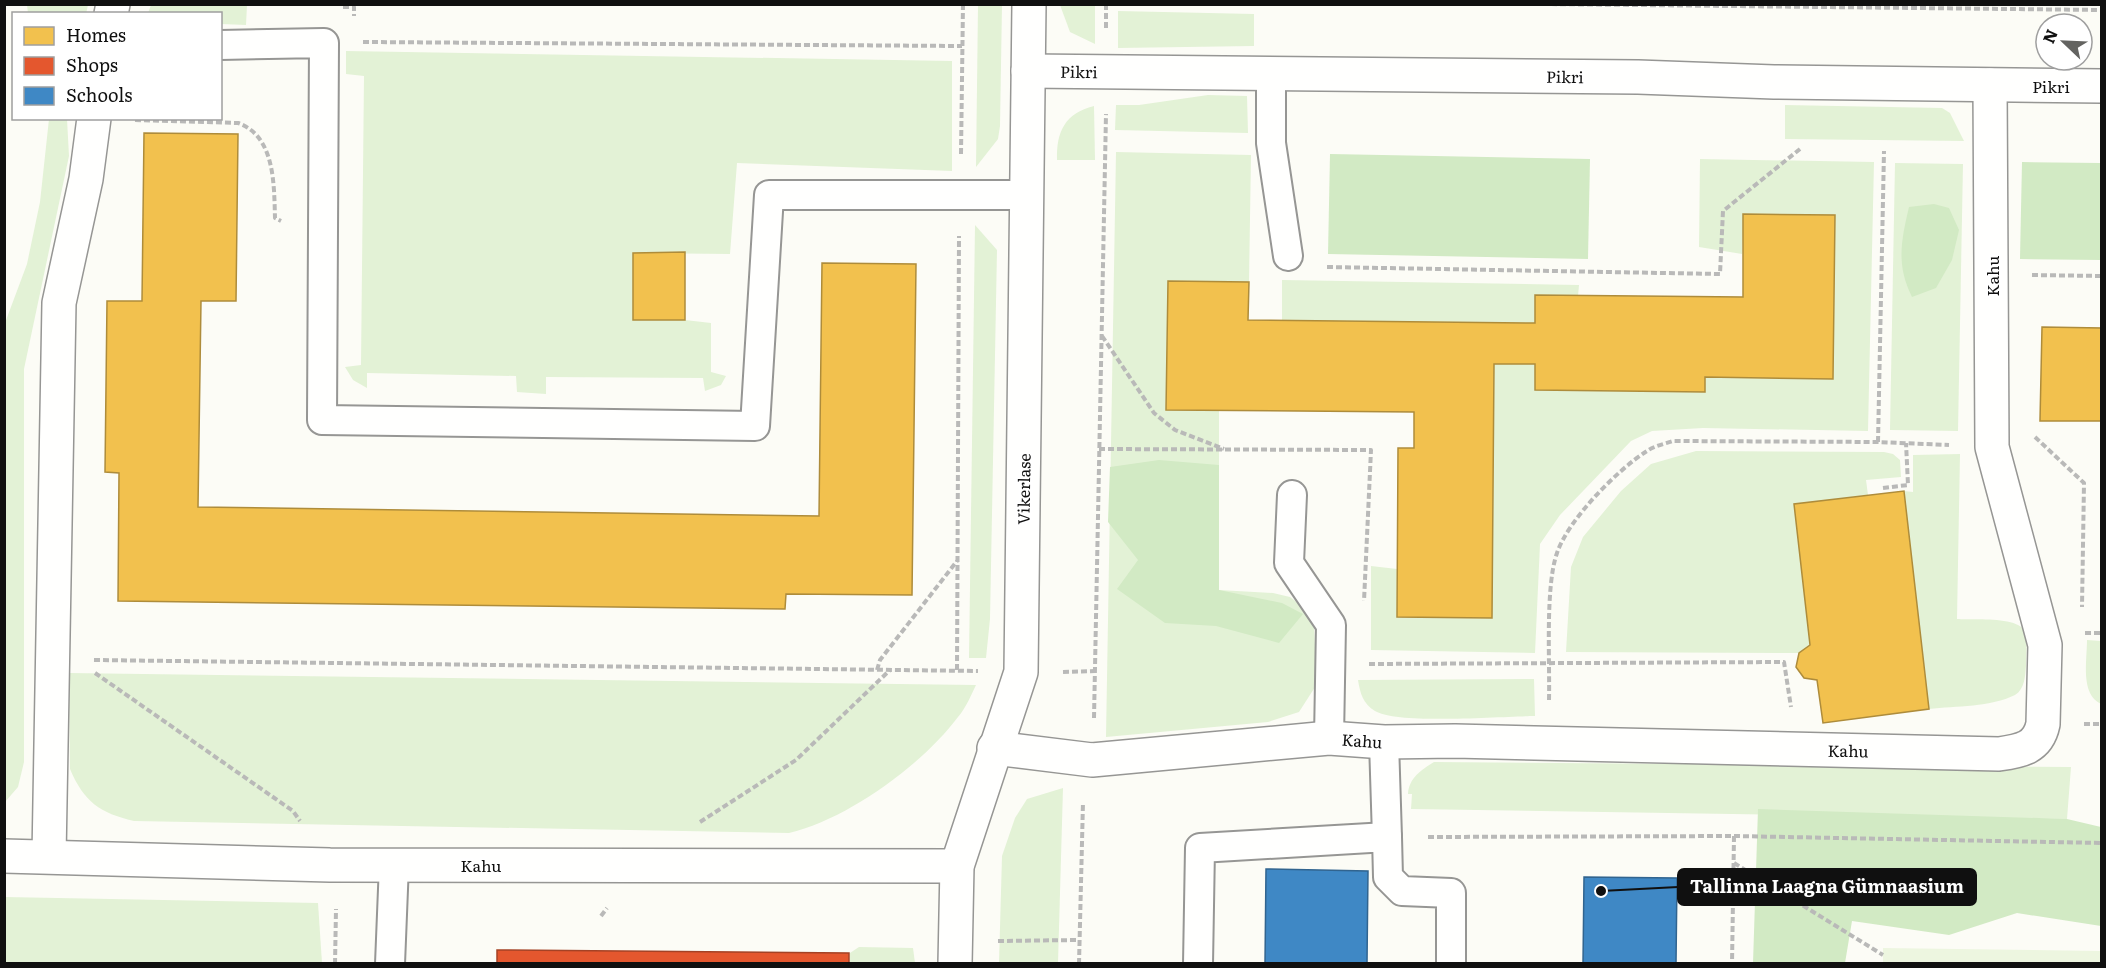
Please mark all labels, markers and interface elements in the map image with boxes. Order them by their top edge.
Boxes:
legend [12,12,222,120]
north arrow [2034,12,2094,72]
text: Homes [66,21,126,48]
text: N [2036,25,2063,47]
text: Shops [66,51,118,78]
street label: Pikri [1060,59,1098,83]
street label: Pikri [1546,64,1584,88]
street label: Pikri [2032,74,2070,98]
text: Schools [66,81,132,108]
street label: Kahu [1980,256,2004,296]
street label: Vikerlase [1010,453,1036,525]
street label: Kahu [1341,727,1383,753]
street label: Kahu [1827,738,1869,762]
street label: Kahu [461,853,501,877]
callout: Tallinna Laagna Gümnaasium [1678,869,1976,905]
text: Tallinna Laagna Gümnaasium [1690,872,1964,899]

